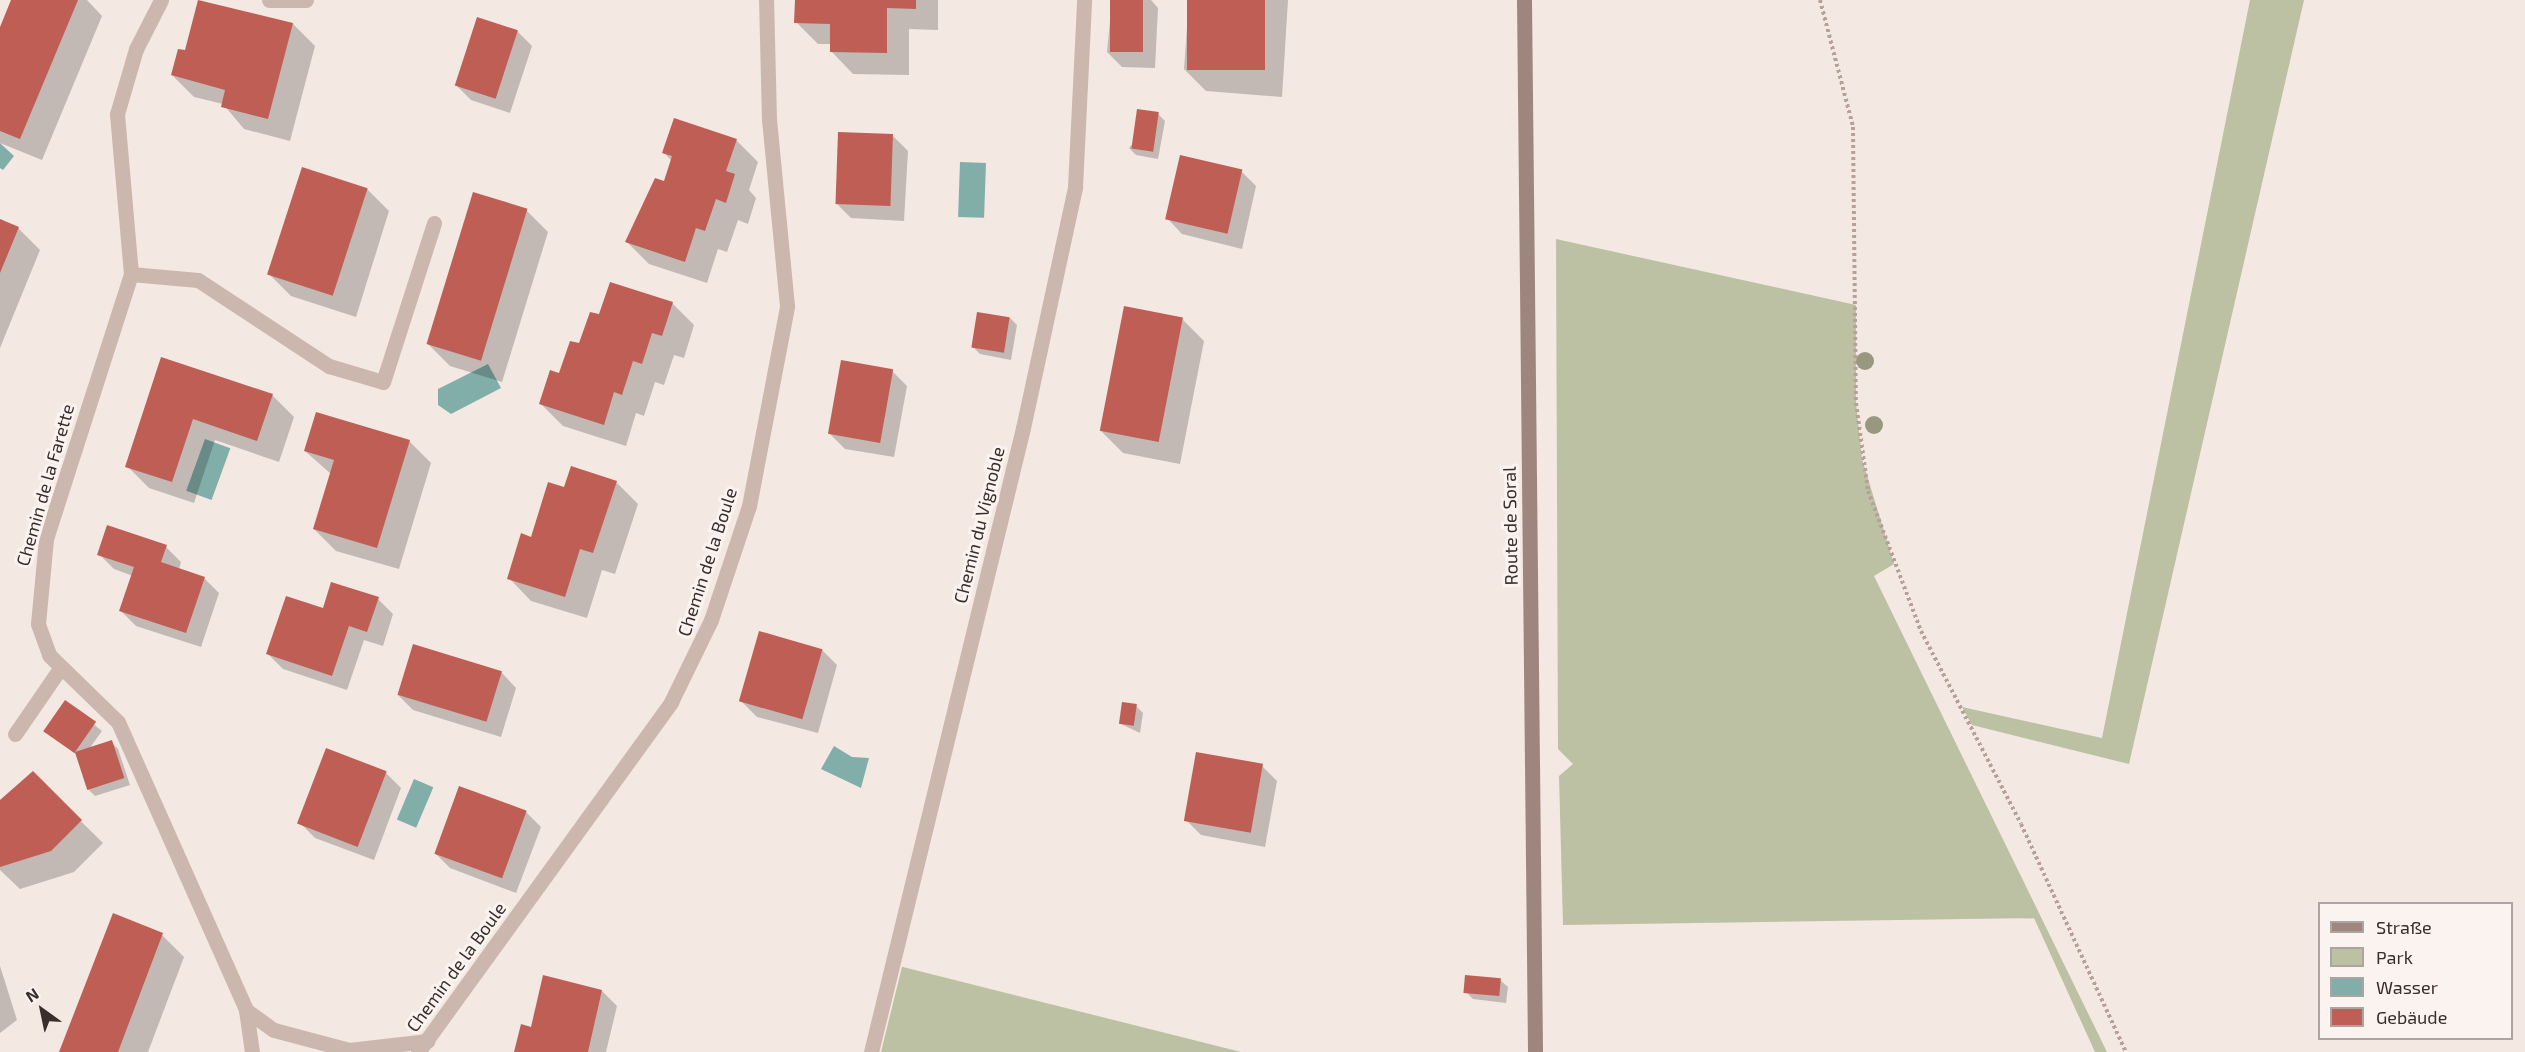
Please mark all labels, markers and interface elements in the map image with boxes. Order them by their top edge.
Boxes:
street label: Chemin de la Farette [12,402,78,568]
street label: Chemin du Vignoble [949,444,1009,606]
street label: Route de Soral [1498,466,1522,586]
street label: Chemin de la Boule [673,485,741,639]
street label: Chemin de la Boule [402,898,510,1036]
legend [2318,902,2513,1040]
text: Straße [2376,916,2432,938]
text: Park [2376,946,2413,968]
text: Wasser [2376,976,2438,998]
north arrow [12,980,72,1040]
text: N [22,983,42,1006]
text: Gebäude [2376,1006,2447,1028]

